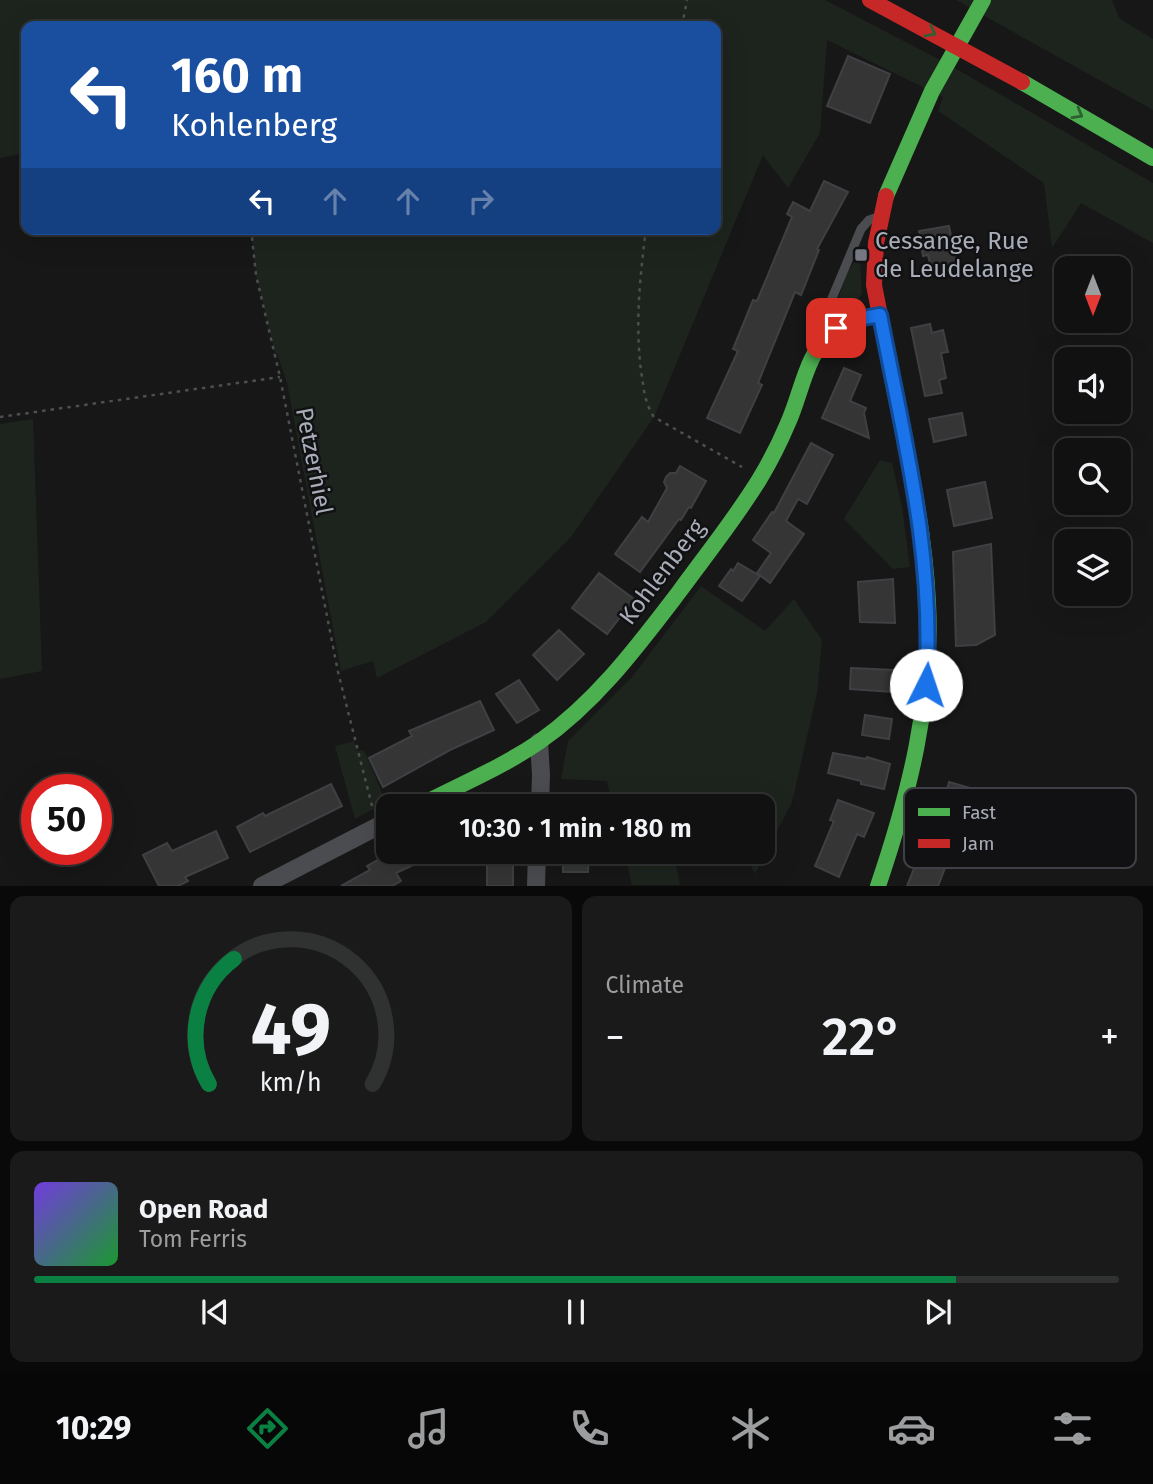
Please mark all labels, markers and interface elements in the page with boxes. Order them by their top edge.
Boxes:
one-way arrow [923,24,936,37]
text: 160 m [171,46,303,105]
icon: left [56,49,147,140]
text: Kohlenberg [171,106,337,144]
one-way arrow [1070,106,1083,119]
icon: left [243,182,281,220]
icon: ahead [316,182,354,220]
icon: ahead [389,182,427,220]
icon: right [462,182,500,220]
place label: Cessange, Rue de Leudelange [875,227,1034,283]
marker: Cessange, Rue de Leudelange [853,247,869,263]
north arrow [1054,256,1130,332]
map controls [1054,256,1131,606]
pin [806,298,866,358]
icon: arrive [817,309,855,347]
button: sound [1054,347,1131,424]
street label: Petzerhiel [290,405,338,517]
button: search [1054,438,1131,515]
street label: Kohlenberg [613,513,711,630]
button: layers [1054,529,1131,606]
position arrow [889,648,963,722]
speed limit sign: 50 [21,774,112,865]
legend [904,788,1136,868]
text: Fast [962,801,996,824]
text: 10:30 · 1 min · 180 m [459,813,692,844]
text: Jam [962,832,994,855]
text: Climate [606,971,684,999]
text: 49 [251,987,331,1074]
text: 22° [822,1006,902,1069]
text: − [606,1014,625,1060]
text: + [1100,1014,1119,1060]
text: km/h [260,1068,322,1098]
text: Open Road [139,1194,268,1225]
text: Tom Ferris [139,1225,247,1253]
icon: previous [196,1293,234,1331]
icon: pause [557,1293,595,1331]
icon: next [919,1293,957,1331]
icon: directions [243,1404,292,1453]
icon: music [404,1404,453,1453]
icon: phone [565,1404,614,1453]
icon: climate [726,1404,775,1453]
icon: car [887,1404,936,1453]
icon: filters [1048,1404,1097,1453]
text: 10:29 [56,1409,131,1447]

